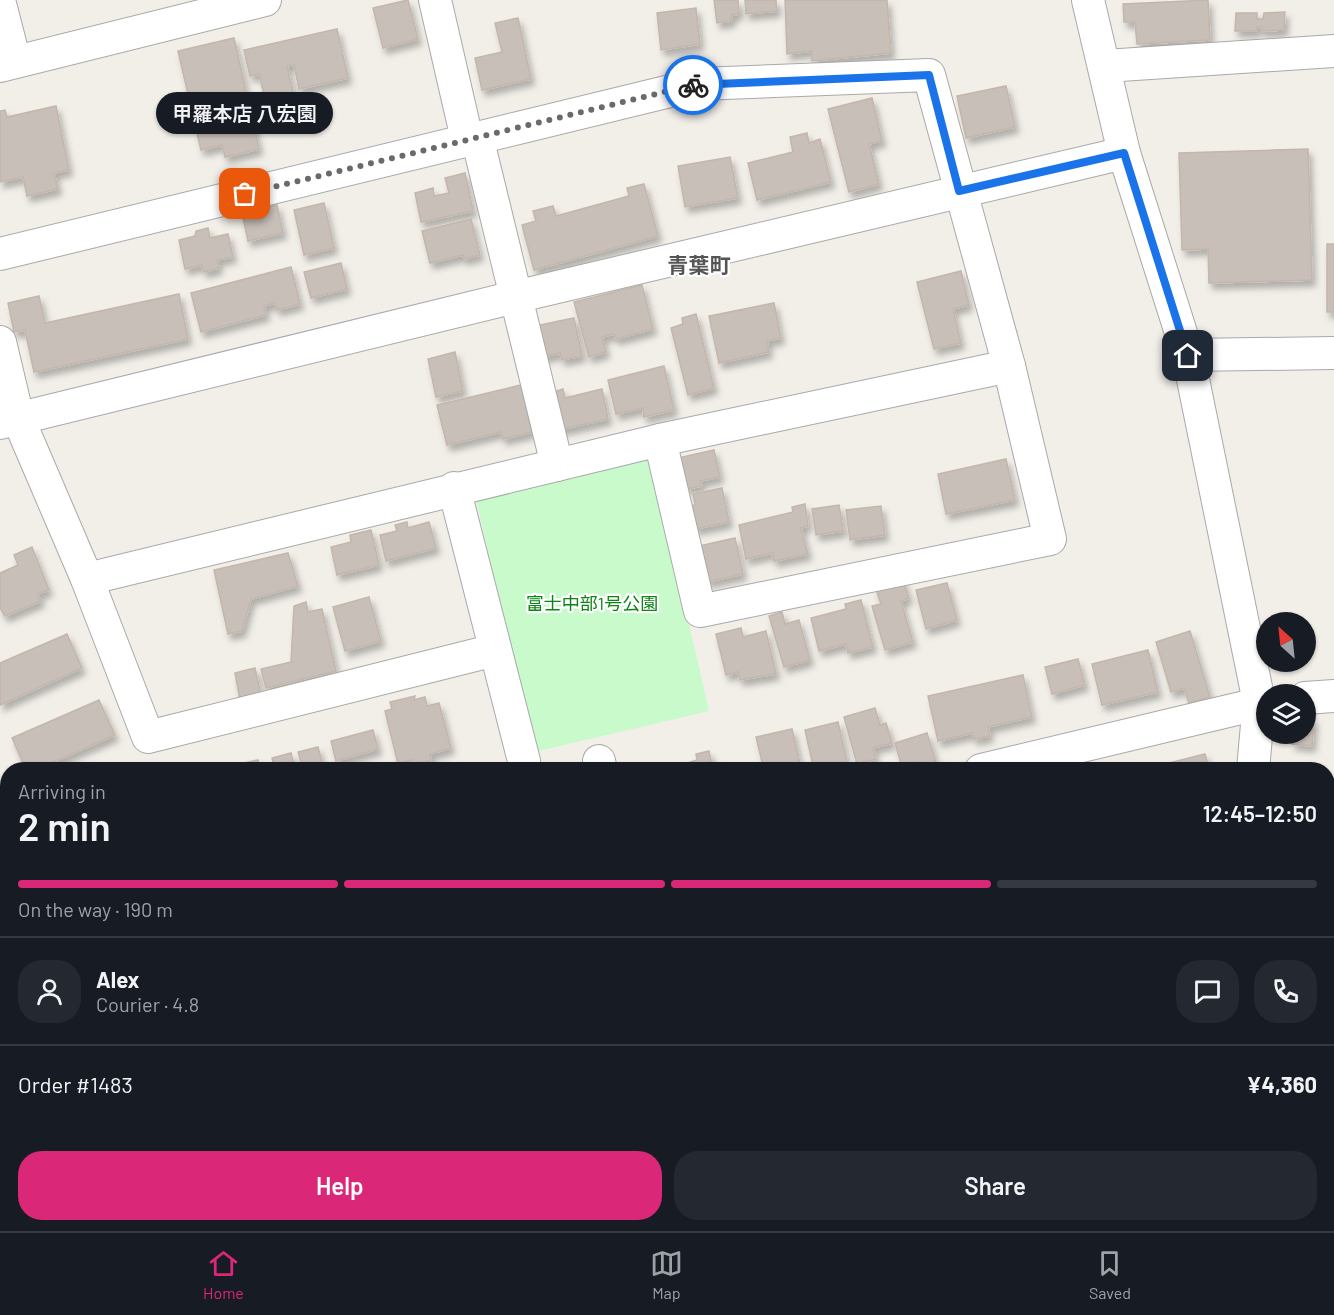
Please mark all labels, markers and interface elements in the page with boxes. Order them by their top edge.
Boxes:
courier [663,55,723,115]
icon: bike [677,69,710,102]
callout: 甲羅本店 八宏園 [156,92,334,134]
text: 甲羅本店 八宏園 [173,101,317,125]
pin [219,168,270,219]
icon: bag [228,177,261,210]
district label: 青葉町 [668,252,731,277]
pin [1162,330,1213,381]
icon: home [1171,339,1204,372]
park label: 富士中部1号公園 [526,592,658,614]
north arrow [1256,612,1316,672]
map controls [1256,612,1316,744]
button: layers [1256,684,1316,744]
text: Arriving in [18,779,106,803]
text: 12:45–12:50 [1203,800,1317,826]
text: 2 min [18,802,111,849]
text: On the way · 190 m [18,897,173,921]
button: person [18,960,81,1023]
button: chat [1176,960,1239,1023]
button: phone [1254,960,1317,1023]
text: Alex [96,966,139,992]
text: Courier · 4.8 [96,992,199,1016]
text: Order #1483 [18,1071,133,1097]
text: ¥4,360 [1247,1071,1317,1097]
button: Help [18,1151,662,1220]
button: Share [674,1151,1317,1220]
tab: Home [203,1247,244,1302]
tab: Map [650,1247,683,1302]
tab: Saved [1089,1247,1131,1302]

